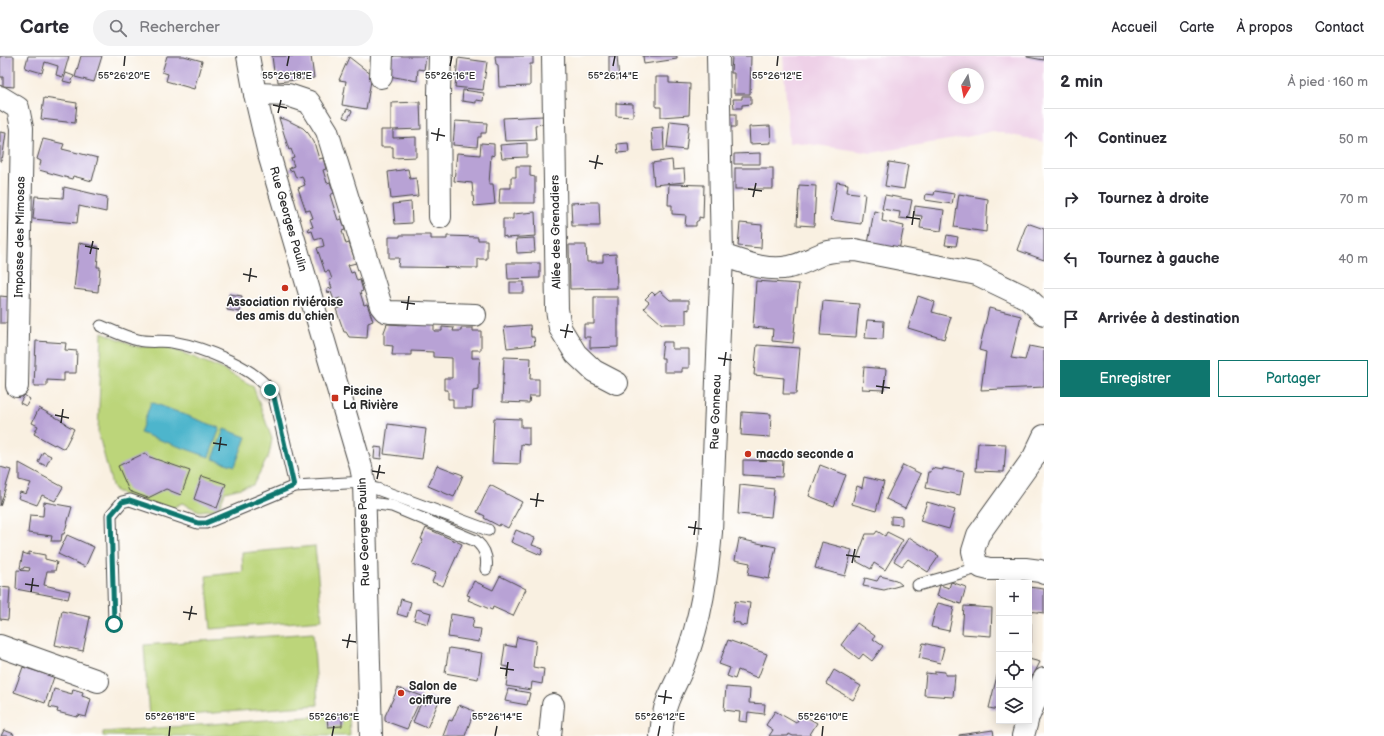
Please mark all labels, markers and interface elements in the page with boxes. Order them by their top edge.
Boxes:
search box [93,10,373,46]
text: Carte [20,16,69,39]
icon: search [107,17,129,39]
text: Rechercher [139,18,220,37]
text: Accueil [1111,19,1157,36]
text: Carte [1179,19,1214,36]
text: À propos [1236,19,1293,36]
text: Contact [1315,19,1364,36]
north arrow [948,68,984,104]
text: 55°26'20"E [98,70,151,82]
text: 55°26'18"E [262,70,313,82]
text: 55°26'16"E [425,70,476,82]
text: 55°26'14"E [588,70,639,82]
text: 55°26'12"E [752,70,803,82]
text: 2 min [1060,72,1103,92]
text: À pied · 160 m [1287,74,1368,90]
icon: ahead [1060,128,1082,150]
text: Continuez [1098,129,1167,148]
text: 50 m [1339,131,1368,147]
street label: Rue Georges Paulin [266,165,310,274]
street label: Allée des Grenadiers [548,175,564,289]
street label: Impasse des Mimosas [11,176,29,298]
icon: right [1060,188,1082,210]
text: Tournez à droite [1098,189,1209,208]
text: 70 m [1340,191,1368,207]
icon: left [1060,248,1082,270]
text: Tournez à gauche [1098,249,1219,268]
text: 40 m [1338,251,1368,267]
marker: Association riviéroise des amis du chien [280,283,290,293]
place label: Association riviéroise des amis du chien [226,295,343,324]
icon: arrive [1060,308,1082,330]
text: Arrivée à destination [1098,309,1240,328]
button: Enregistrer [1060,360,1210,397]
button: Partager [1218,360,1368,397]
street label: Rue Gonneau [707,374,725,450]
route end [261,381,279,399]
place label: Piscine La Rivière [343,384,398,413]
marker: Piscine La Rivière [330,393,340,403]
place label: macdo seconde a [756,447,854,462]
marker: macdo seconde a [743,449,753,459]
street label: Rue Georges Paulin [355,477,373,587]
map controls [996,580,1032,724]
button: + [996,580,1032,616]
route start [105,615,123,633]
button: − [996,616,1032,652]
button: locate [996,652,1032,688]
place label: Salon de coiffure [409,679,457,708]
marker: Salon de coiffure [396,688,406,698]
button: layers [996,688,1032,724]
text: 55°26'18"E [145,711,196,723]
text: 55°26'16"E [309,711,360,723]
text: 55°26'14"E [472,711,523,723]
text: 55°26'12"E [635,711,686,723]
text: 55°26'10"E [798,711,849,723]

